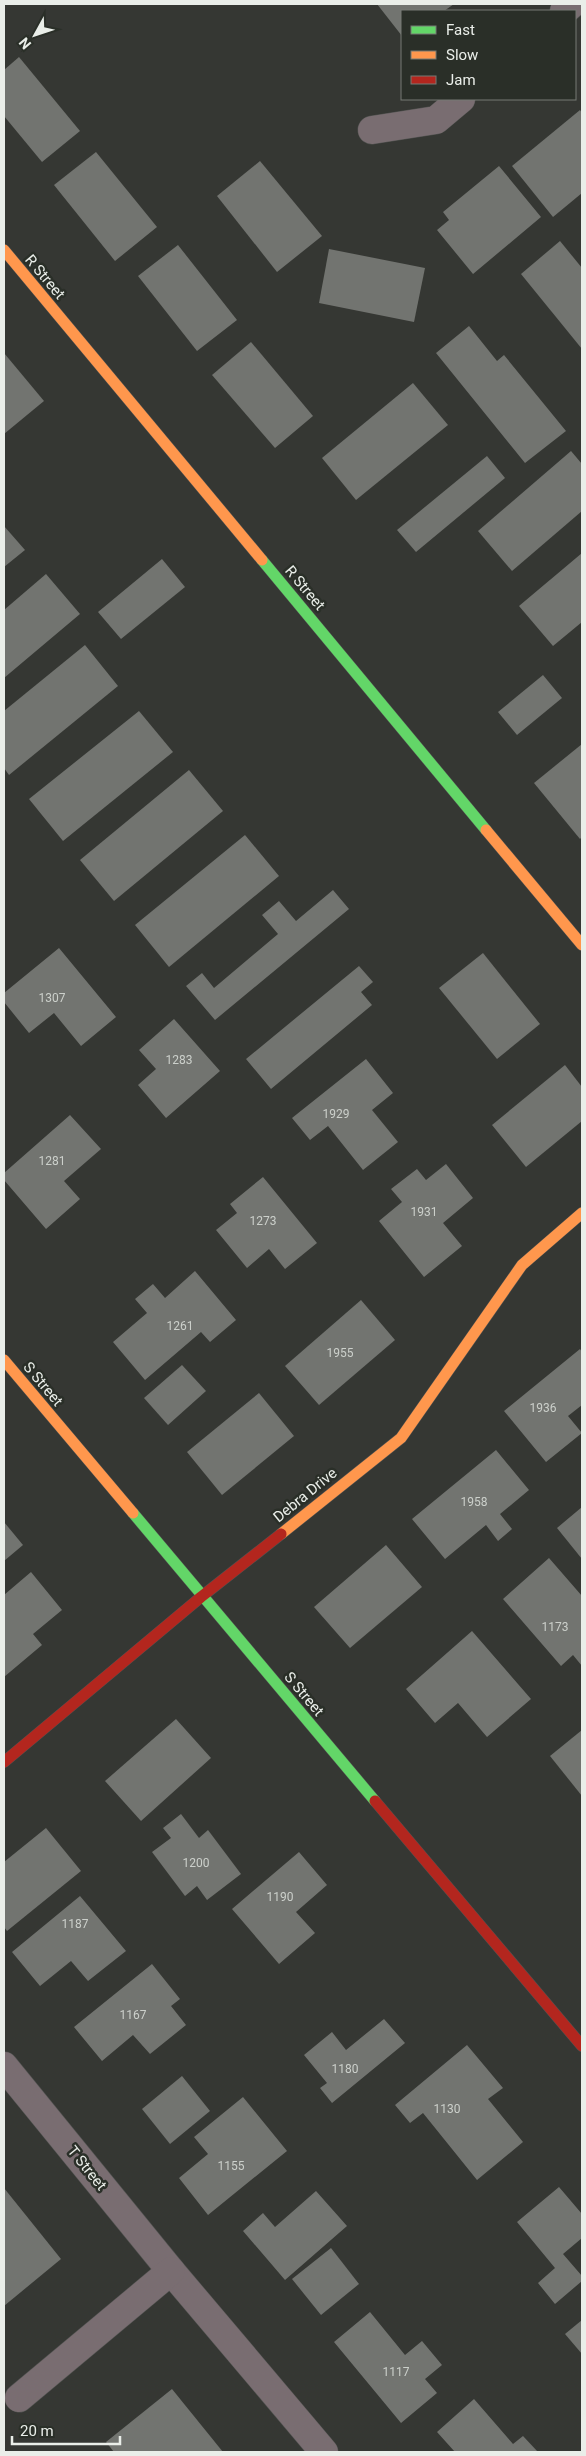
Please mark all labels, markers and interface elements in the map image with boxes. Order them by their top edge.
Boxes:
north arrow [10,10,60,60]
legend [401,10,576,100]
text: Fast [446,21,475,39]
text: N [16,34,34,52]
text: Slow [446,46,478,64]
text: Jam [446,71,476,89]
street label: R Street [21,251,69,303]
street label: R Street [281,562,329,614]
house number: 1307 [39,991,66,1005]
house number: 1283 [166,1053,192,1067]
house number: 1929 [323,1107,349,1121]
house number: 1281 [39,1154,65,1168]
house number: 1931 [411,1205,437,1219]
house number: 1273 [250,1214,276,1228]
house number: 1261 [167,1319,193,1333]
house number: 1955 [327,1346,354,1360]
street label: S Street [19,1358,67,1410]
house number: 1936 [530,1401,557,1415]
street label: Debra Drive [270,1464,340,1526]
house number: 1958 [461,1495,488,1509]
house number: 1173 [542,1620,568,1634]
street label: S Street [280,1668,328,1720]
house number: 1200 [183,1856,210,1870]
house number: 1190 [267,1890,294,1904]
house number: 1187 [62,1917,89,1931]
house number: 1167 [120,2008,147,2022]
house number: 1180 [332,2062,359,2076]
house number: 1130 [434,2102,461,2116]
street label: T Street [64,2142,110,2194]
house number: 1155 [218,2159,245,2173]
house number: 1117 [383,2365,410,2379]
scale bar [12,2414,120,2446]
text: 20 m [20,2422,54,2440]

